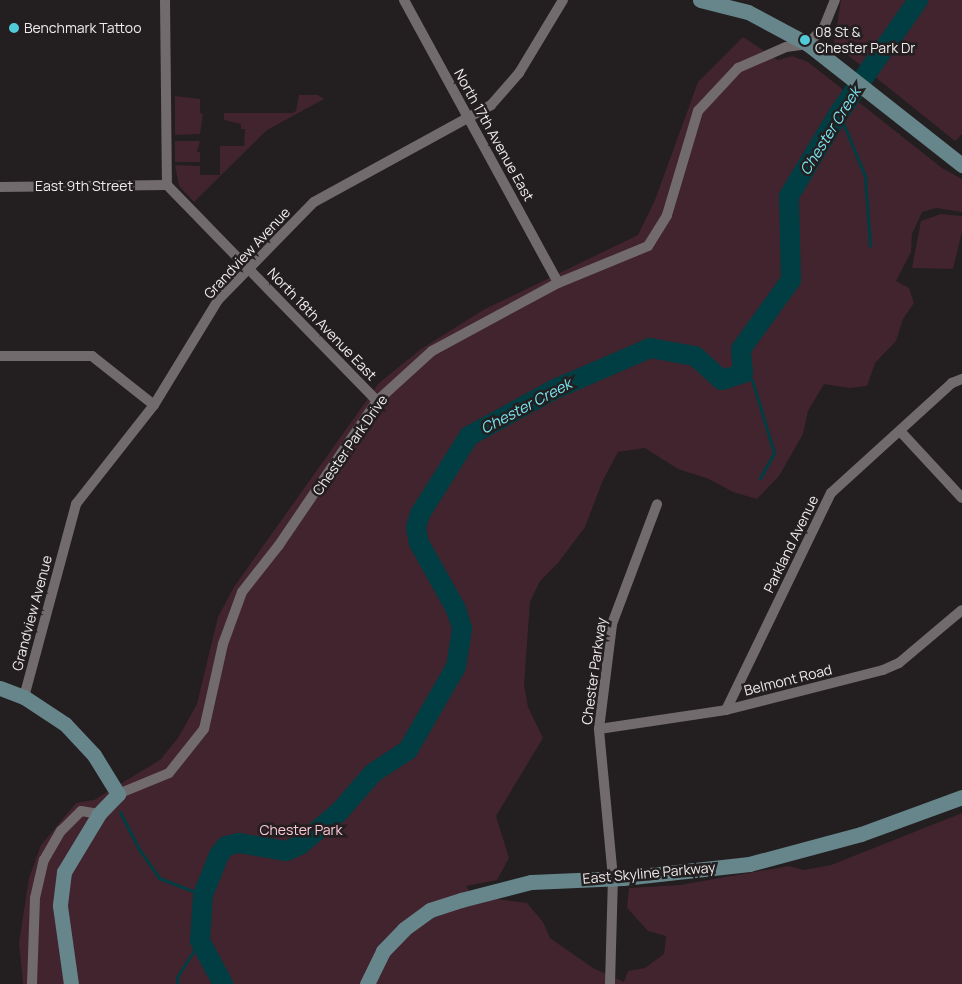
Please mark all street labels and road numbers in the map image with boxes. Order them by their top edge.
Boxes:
street label: North 17th Avenue East [451,66,537,204]
street label: East 9th Street [35,178,133,194]
street label: Grandview Avenue [200,204,294,302]
street label: North 18th Avenue East [264,264,380,384]
street label: Chester Park Drive [309,392,391,498]
street label: Parkland Avenue [760,493,822,595]
street label: Grandview Avenue [9,553,55,673]
street label: Chester Parkway [578,616,610,726]
street label: Belmont Road [742,661,834,699]
street label: East Skyline Parkway [582,859,716,887]

